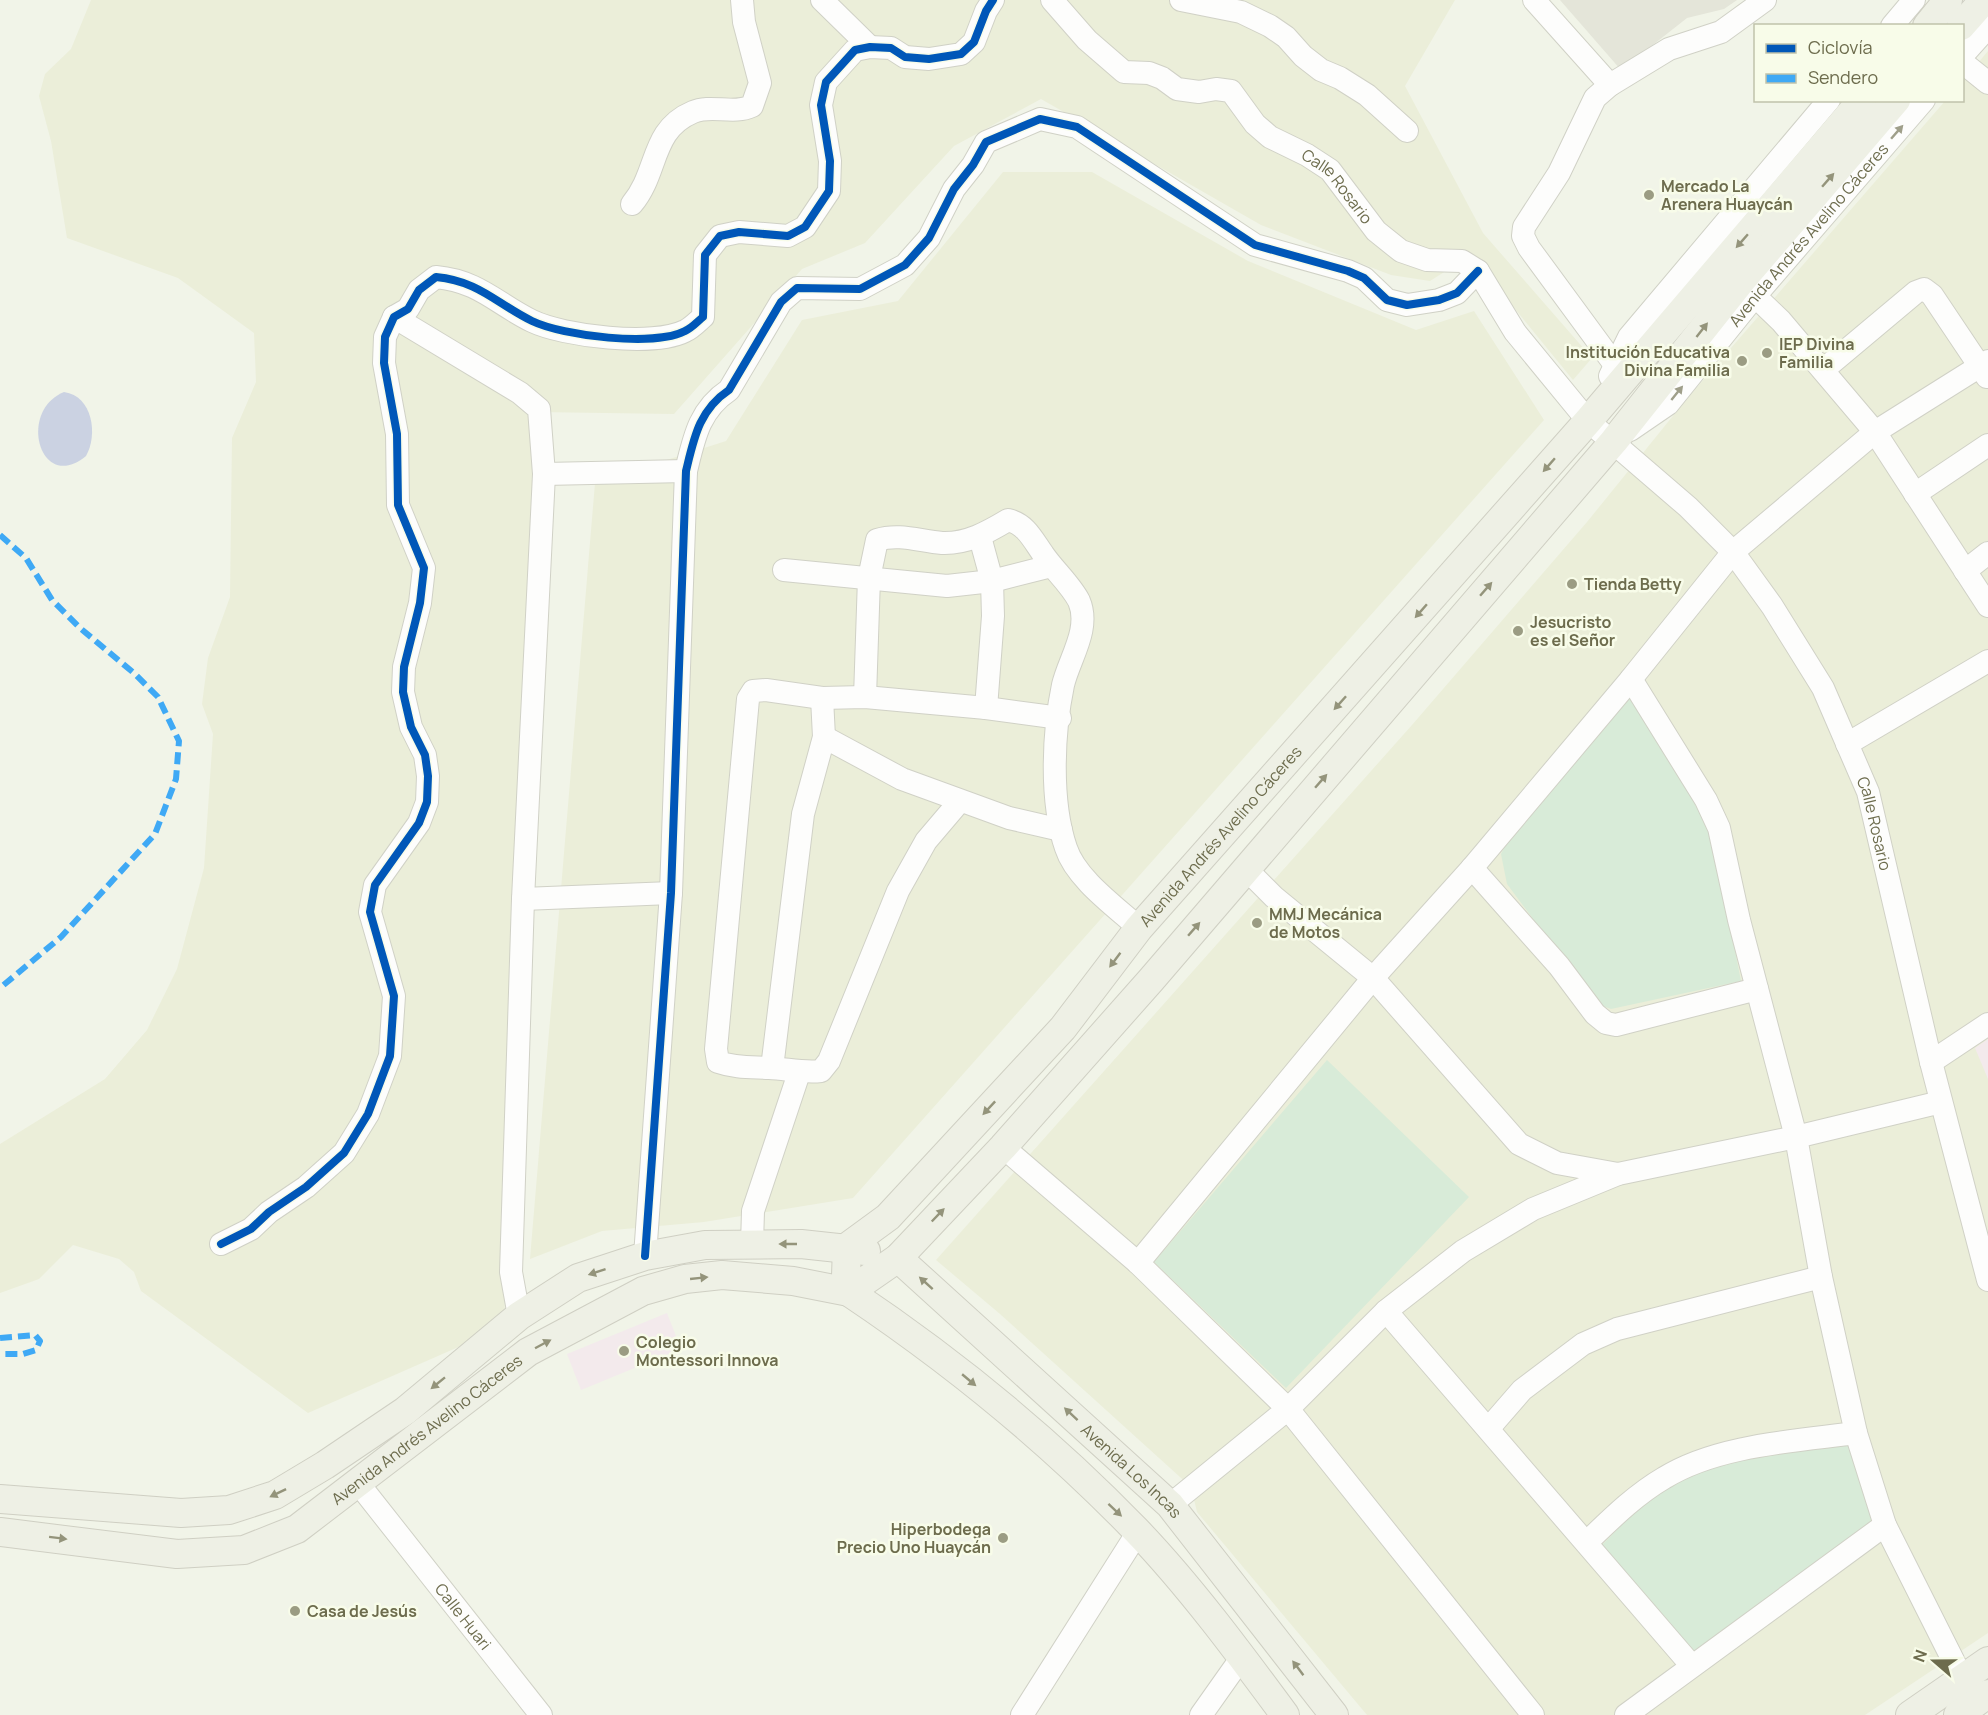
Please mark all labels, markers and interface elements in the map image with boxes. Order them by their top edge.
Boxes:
legend [1754,24,1964,102]
text: Ciclovía [1808,35,1873,59]
text: Sendero [1808,65,1878,89]
one-way arrow [1890,124,1903,140]
street label: Avenida Andrés Avelino Cáceres [1724,138,1893,331]
street label: Calle Rosario [1298,144,1378,228]
one-way arrow [1821,172,1834,188]
place label: Mercado La Arenera Huaycán [1661,175,1793,215]
marker: Mercado La Arenera Huaycán [1642,188,1656,202]
one-way arrow [1736,233,1749,248]
one-way arrow [1696,322,1708,337]
place label: IEP Divina Familia [1779,333,1855,373]
place label: Institución Educativa Divina Familia [1565,341,1730,381]
marker: IEP Divina Familia [1760,346,1774,360]
marker: Institución Educativa Divina Familia [1735,354,1749,368]
one-way arrow [1670,386,1682,401]
one-way arrow [1542,457,1556,472]
place label: Tienda Betty [1584,573,1681,595]
marker: Tienda Betty [1565,577,1579,591]
one-way arrow [1479,582,1492,597]
one-way arrow [1415,603,1428,618]
place label: Jesucristo es el Señor [1530,611,1615,651]
marker: Jesucristo es el Señor [1511,624,1525,638]
one-way arrow [1334,695,1347,710]
street label: Avenida Andrés Avelino Cáceres [1134,741,1307,931]
street label: Calle Rosario [1852,773,1897,873]
one-way arrow [1314,774,1327,789]
place label: MMJ Mecánica de Motos [1269,903,1382,943]
marker: MMJ Mecánica de Motos [1250,916,1264,930]
one-way arrow [1187,922,1200,937]
one-way arrow [1109,952,1121,968]
one-way arrow [982,1101,996,1115]
one-way arrow [931,1208,945,1223]
one-way arrow [779,1239,798,1249]
one-way arrow [588,1267,606,1277]
one-way arrow [690,1273,709,1283]
one-way arrow [919,1276,934,1290]
place label: Colegio Montessori Innova [636,1331,779,1371]
one-way arrow [535,1339,552,1349]
marker: Colegio Montessori Innova [617,1344,631,1358]
street label: Avenida Andrés Avelino Cáceres [327,1349,527,1510]
one-way arrow [961,1373,976,1386]
one-way arrow [431,1376,446,1389]
one-way arrow [1064,1408,1079,1421]
street label: Avenida Los Incas [1077,1419,1187,1522]
one-way arrow [269,1488,286,1497]
one-way arrow [1107,1502,1121,1516]
place label: Hiperbodega Precio Uno Huaycán [837,1518,991,1558]
marker: Hiperbodega Precio Uno Huaycán [996,1531,1010,1545]
one-way arrow [49,1534,68,1543]
street label: Calle Huari [430,1579,496,1654]
place label: Casa de Jesús [307,1600,417,1622]
marker: Casa de Jesús [288,1604,302,1618]
north arrow [1904,1631,1964,1691]
text: N [1908,1647,1932,1665]
one-way arrow [1292,1661,1304,1677]

